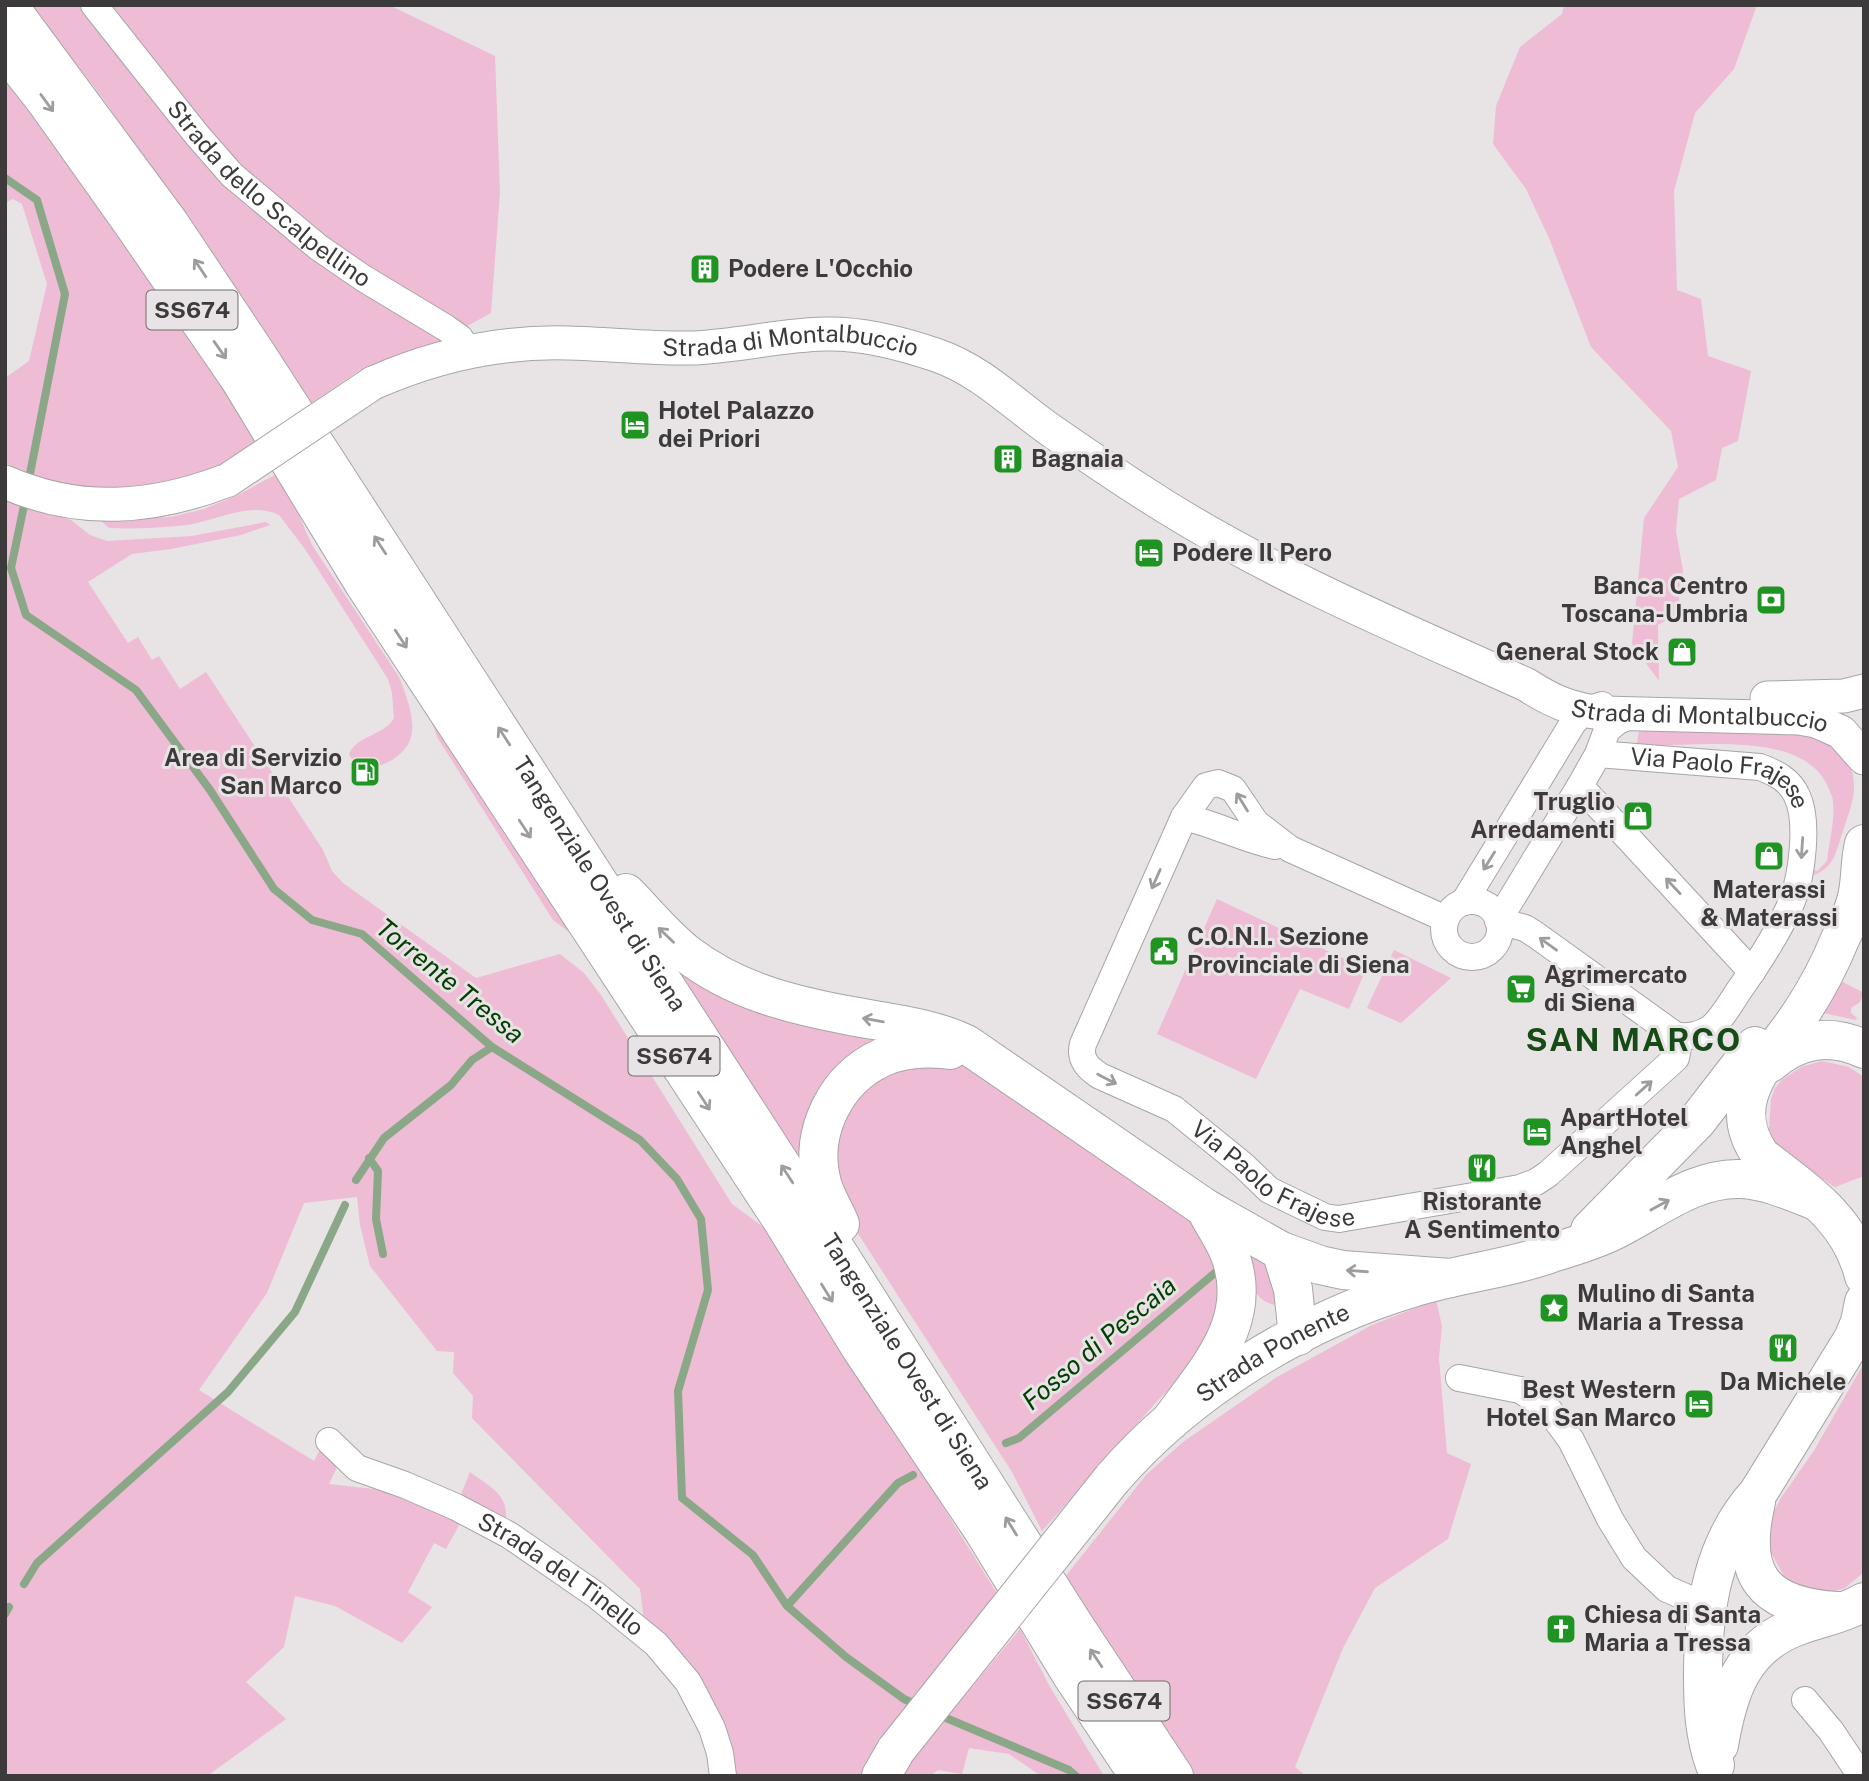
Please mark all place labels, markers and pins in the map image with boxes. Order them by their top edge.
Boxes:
building icon: Podere L'Occhio [688,252,722,286]
place label: Podere L'Occhio [728,254,913,282]
place label: Hotel Palazzo dei Priori [658,396,814,452]
hotel icon: Hotel Palazzo dei Priori [618,408,652,442]
building icon: Bagnaia [991,442,1025,476]
place label: Bagnaia [1031,444,1124,472]
hotel icon: Podere Il Pero [1132,536,1166,570]
place label: Podere Il Pero [1172,538,1332,566]
place label: Banca Centro Toscana-Umbria [1561,571,1748,627]
bank icon: Banca Centro Toscana-Umbria [1754,583,1788,617]
shop icon: General Stock [1665,635,1699,669]
place label: General Stock [1496,637,1659,665]
place label: Area di Servizio San Marco [164,743,342,799]
fuel station icon: Area di Servizio San Marco [348,755,382,789]
place label: Truglio Arredamenti [1470,787,1615,843]
shop icon: Truglio Arredamenti [1621,799,1655,833]
shop icon: Materassi & Materassi [1752,839,1786,873]
place label: Materassi & Materassi [1700,875,1838,931]
place label: C.O.N.I. Sezione Provinciale di Siena [1187,922,1410,978]
public building icon: C.O.N.I. Sezione Provinciale di Siena [1147,934,1181,968]
place label: Agrimercato di Siena [1544,960,1687,1016]
supermarket icon: Agrimercato di Siena [1504,972,1538,1006]
place label: ApartHotel Anghel [1560,1103,1688,1159]
hotel icon: ApartHotel Anghel [1520,1115,1554,1149]
restaurant icon: Ristorante A Sentimento [1465,1151,1499,1185]
place label: Ristorante A Sentimento [1404,1187,1560,1243]
place label: Mulino di Santa Maria a Tressa [1577,1279,1755,1335]
place icon: Mulino di Santa Maria a Tressa [1537,1291,1571,1325]
restaurant icon: Da Michele [1766,1331,1800,1365]
place label: Da Michele [1720,1367,1846,1395]
place label: Best Western Hotel San Marco [1486,1375,1676,1431]
hotel icon: Best Western Hotel San Marco [1682,1387,1716,1421]
place label: Chiesa di Santa Maria a Tressa [1584,1600,1761,1656]
church icon: Chiesa di Santa Maria a Tressa [1544,1612,1578,1646]

